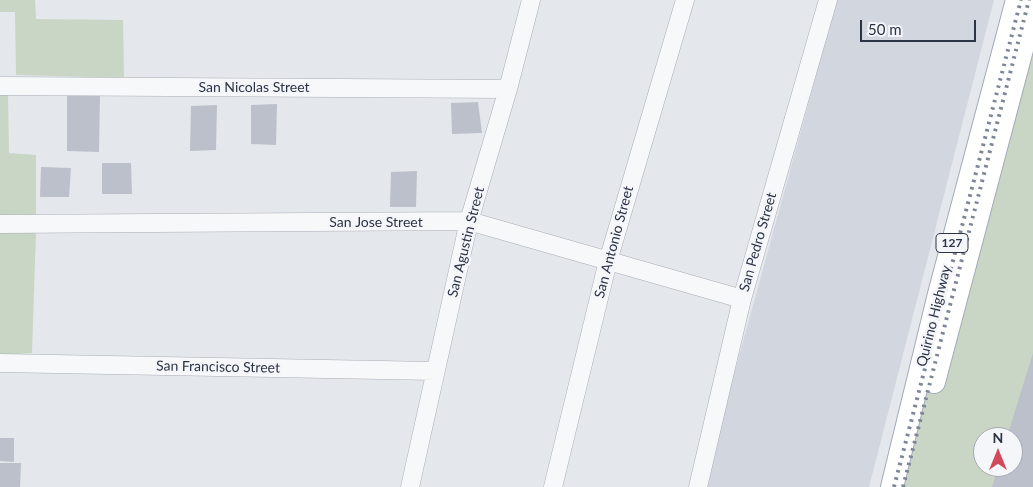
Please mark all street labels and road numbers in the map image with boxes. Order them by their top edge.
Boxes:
street label: San Nicolas Street [198,79,310,95]
street label: San Antonio Street [591,184,637,300]
street label: San Agustin Street [444,185,488,299]
street label: San Pedro Street [736,191,780,293]
street label: San Jose Street [329,214,423,230]
road number: 127 [936,234,968,252]
street label: Quirino Highway [913,264,955,368]
street label: San Francisco Street [156,358,280,376]

